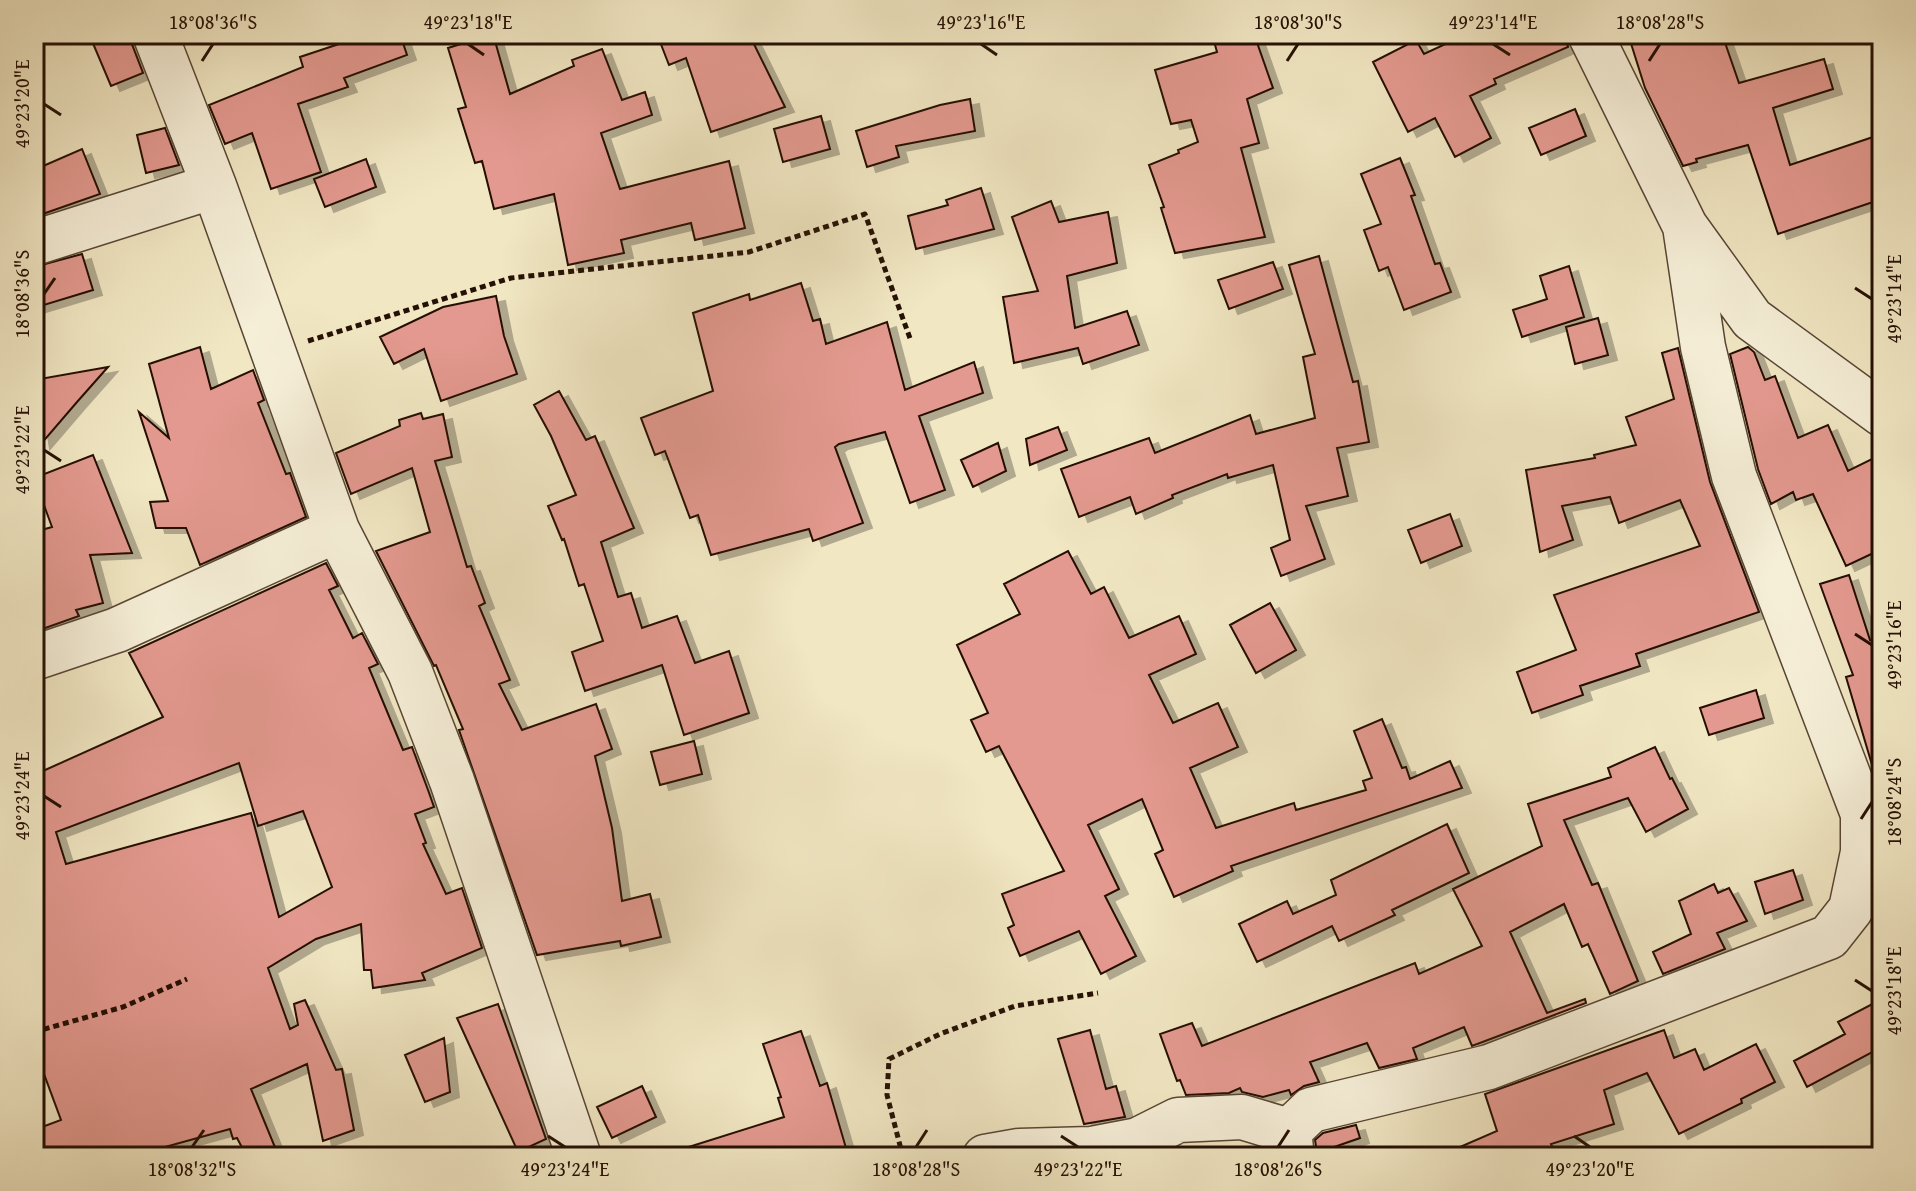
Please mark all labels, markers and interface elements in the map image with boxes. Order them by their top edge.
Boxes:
text: 18°08'36"S [169,7,257,36]
text: 49°23'18"E [424,7,512,36]
text: 49°23'16"E [937,7,1025,36]
text: 18°08'30"S [1254,7,1342,36]
text: 49°23'14"E [1449,7,1537,36]
text: 18°08'28"S [1616,7,1704,36]
text: 49°23'20"E [7,60,36,148]
text: 18°08'36"S [7,250,36,338]
text: 49°23'14"E [1879,255,1908,343]
text: 49°23'22"E [7,406,36,494]
text: 49°23'16"E [1879,601,1908,689]
text: 49°23'24"E [7,752,36,840]
text: 18°08'24"S [1879,758,1908,846]
text: 49°23'18"E [1879,947,1908,1035]
text: 18°08'32"S [148,1154,236,1183]
text: 49°23'24"E [521,1154,609,1183]
text: 18°08'28"S [872,1154,960,1183]
text: 49°23'22"E [1034,1154,1122,1183]
text: 18°08'26"S [1234,1154,1322,1183]
text: 49°23'20"E [1546,1154,1634,1183]

